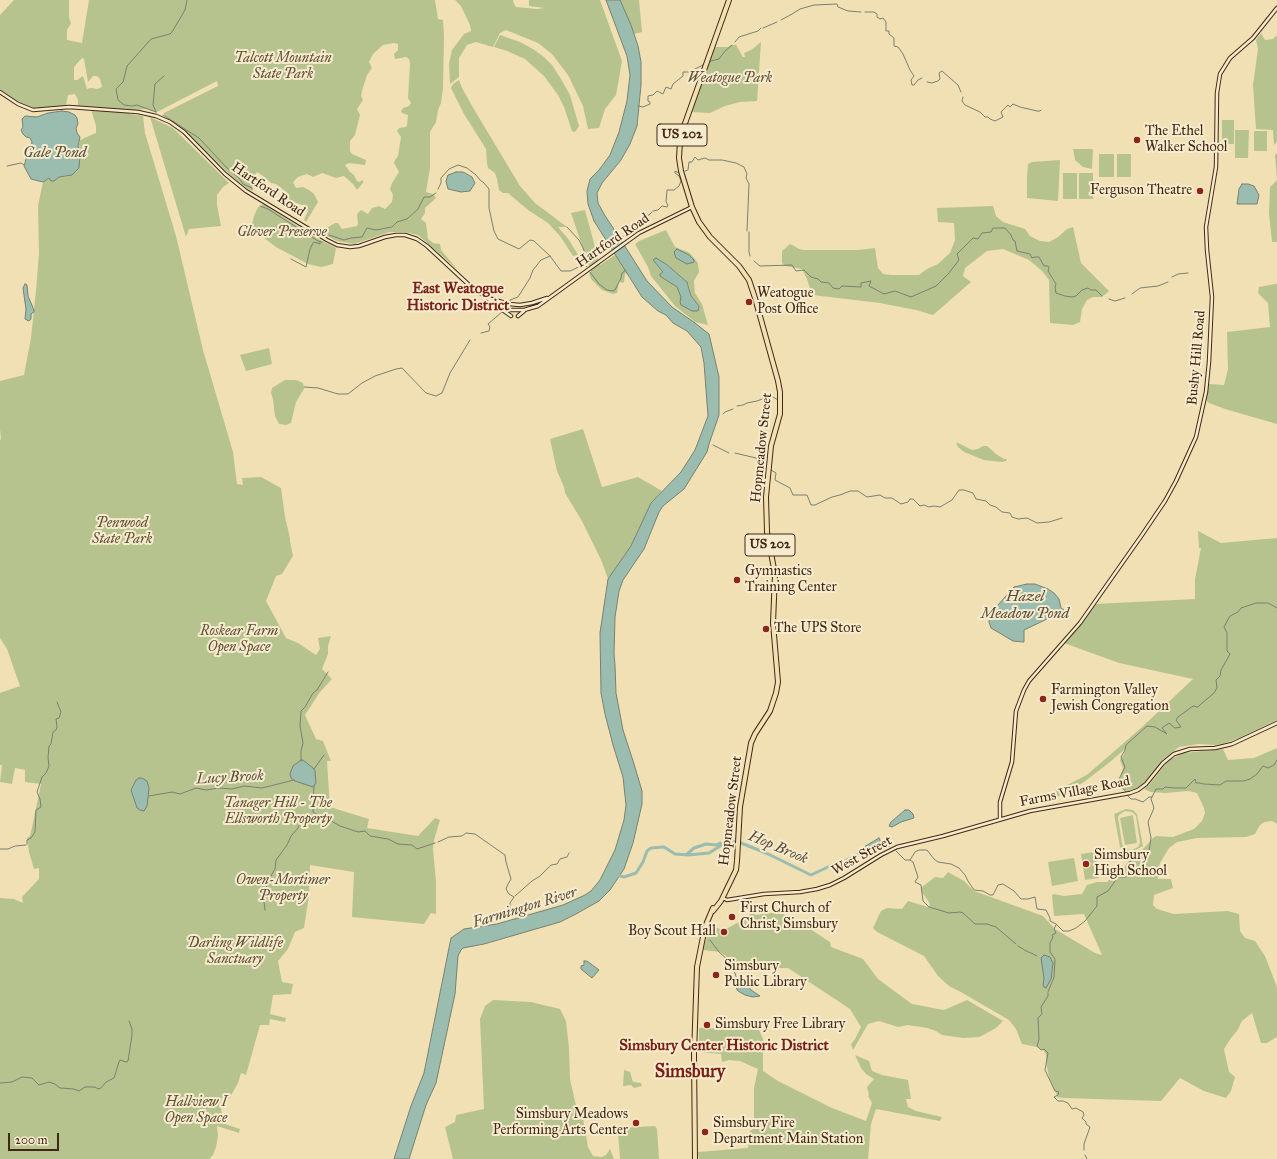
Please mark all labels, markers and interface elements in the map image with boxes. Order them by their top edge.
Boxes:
park label: Talcott Mountain State Park [234,51,332,84]
park label: Weatogue Park [688,71,772,87]
road number: US 202 [657,124,707,146]
place label: The Ethel Walker School [1145,124,1228,156]
marker: The Ethel Walker School [1132,135,1142,145]
water label: Gale Pond [23,144,87,162]
street label: Hartford Road [228,159,308,221]
place label: Ferguson Theatre [1090,183,1192,199]
marker: Ferguson Theatre [1195,186,1205,196]
street label: Hartford Road [573,210,653,272]
park label: Glover Preserve [237,225,327,241]
district label: East Weatogue Historic District [407,280,509,315]
place label: Weatogue Post Office [757,286,818,318]
marker: Weatogue Post Office [744,297,754,307]
street label: Bushy Hill Road [1184,310,1210,406]
street label: Hopmeadow Street [748,392,776,504]
park label: Penwood State Park [92,516,152,548]
road number: US 202 [745,534,795,556]
place label: Gymnastics Training Center [745,564,837,596]
marker: Gymnastics Training Center [732,575,742,585]
water label: Hazel Meadow Pond [981,588,1069,623]
place label: The UPS Store [774,621,861,637]
park label: Roskear Farm Open Space [200,624,278,656]
marker: The UPS Store [761,624,771,634]
place label: Farmington Valley Jewish Congregation [1051,683,1169,716]
marker: Farmington Valley Jewish Congregation [1038,694,1048,704]
street label: Hopmeadow Street [716,755,746,867]
water label: Lucy Brook [196,767,264,789]
street label: Farms Village Road [1018,773,1132,811]
park label: Tanager Hill - The Ellsworth Property [224,796,332,828]
water label: Hop Brook [746,827,810,869]
street label: West Street [829,833,895,879]
place label: Simsbury High School [1094,848,1167,880]
marker: Simsbury High School [1081,859,1091,869]
park label: Owen-Mortimer Property [236,873,330,906]
water label: Farmington River [471,884,579,932]
place label: First Church of Christ, Simsbury [740,901,838,934]
marker: First Church of Christ, Simsbury [727,912,737,922]
place label: Boy Scout Hall [628,924,716,940]
marker: Boy Scout Hall [719,927,729,937]
park label: Darling Wildlife Sanctuary [187,936,283,968]
place label: Simsbury Public Library [724,959,807,992]
marker: Simsbury Public Library [711,970,721,980]
place label: Simsbury Free Library [715,1017,845,1033]
marker: Simsbury Free Library [702,1020,712,1030]
district label: Simsbury Center Historic District [619,1037,829,1055]
district label: Simsbury [655,1062,725,1084]
park label: Hallview I Open Space [165,1095,227,1128]
place label: Simsbury Meadows Performing Arts Center [493,1107,628,1140]
place label: Simsbury Fire Department Main Station [713,1116,863,1148]
marker: Simsbury Meadows Performing Arts Center [631,1118,641,1128]
scale bar [10,1125,61,1151]
marker: Simsbury Fire Department Main Station [700,1127,710,1137]
text: 200 m [15,1133,48,1147]

